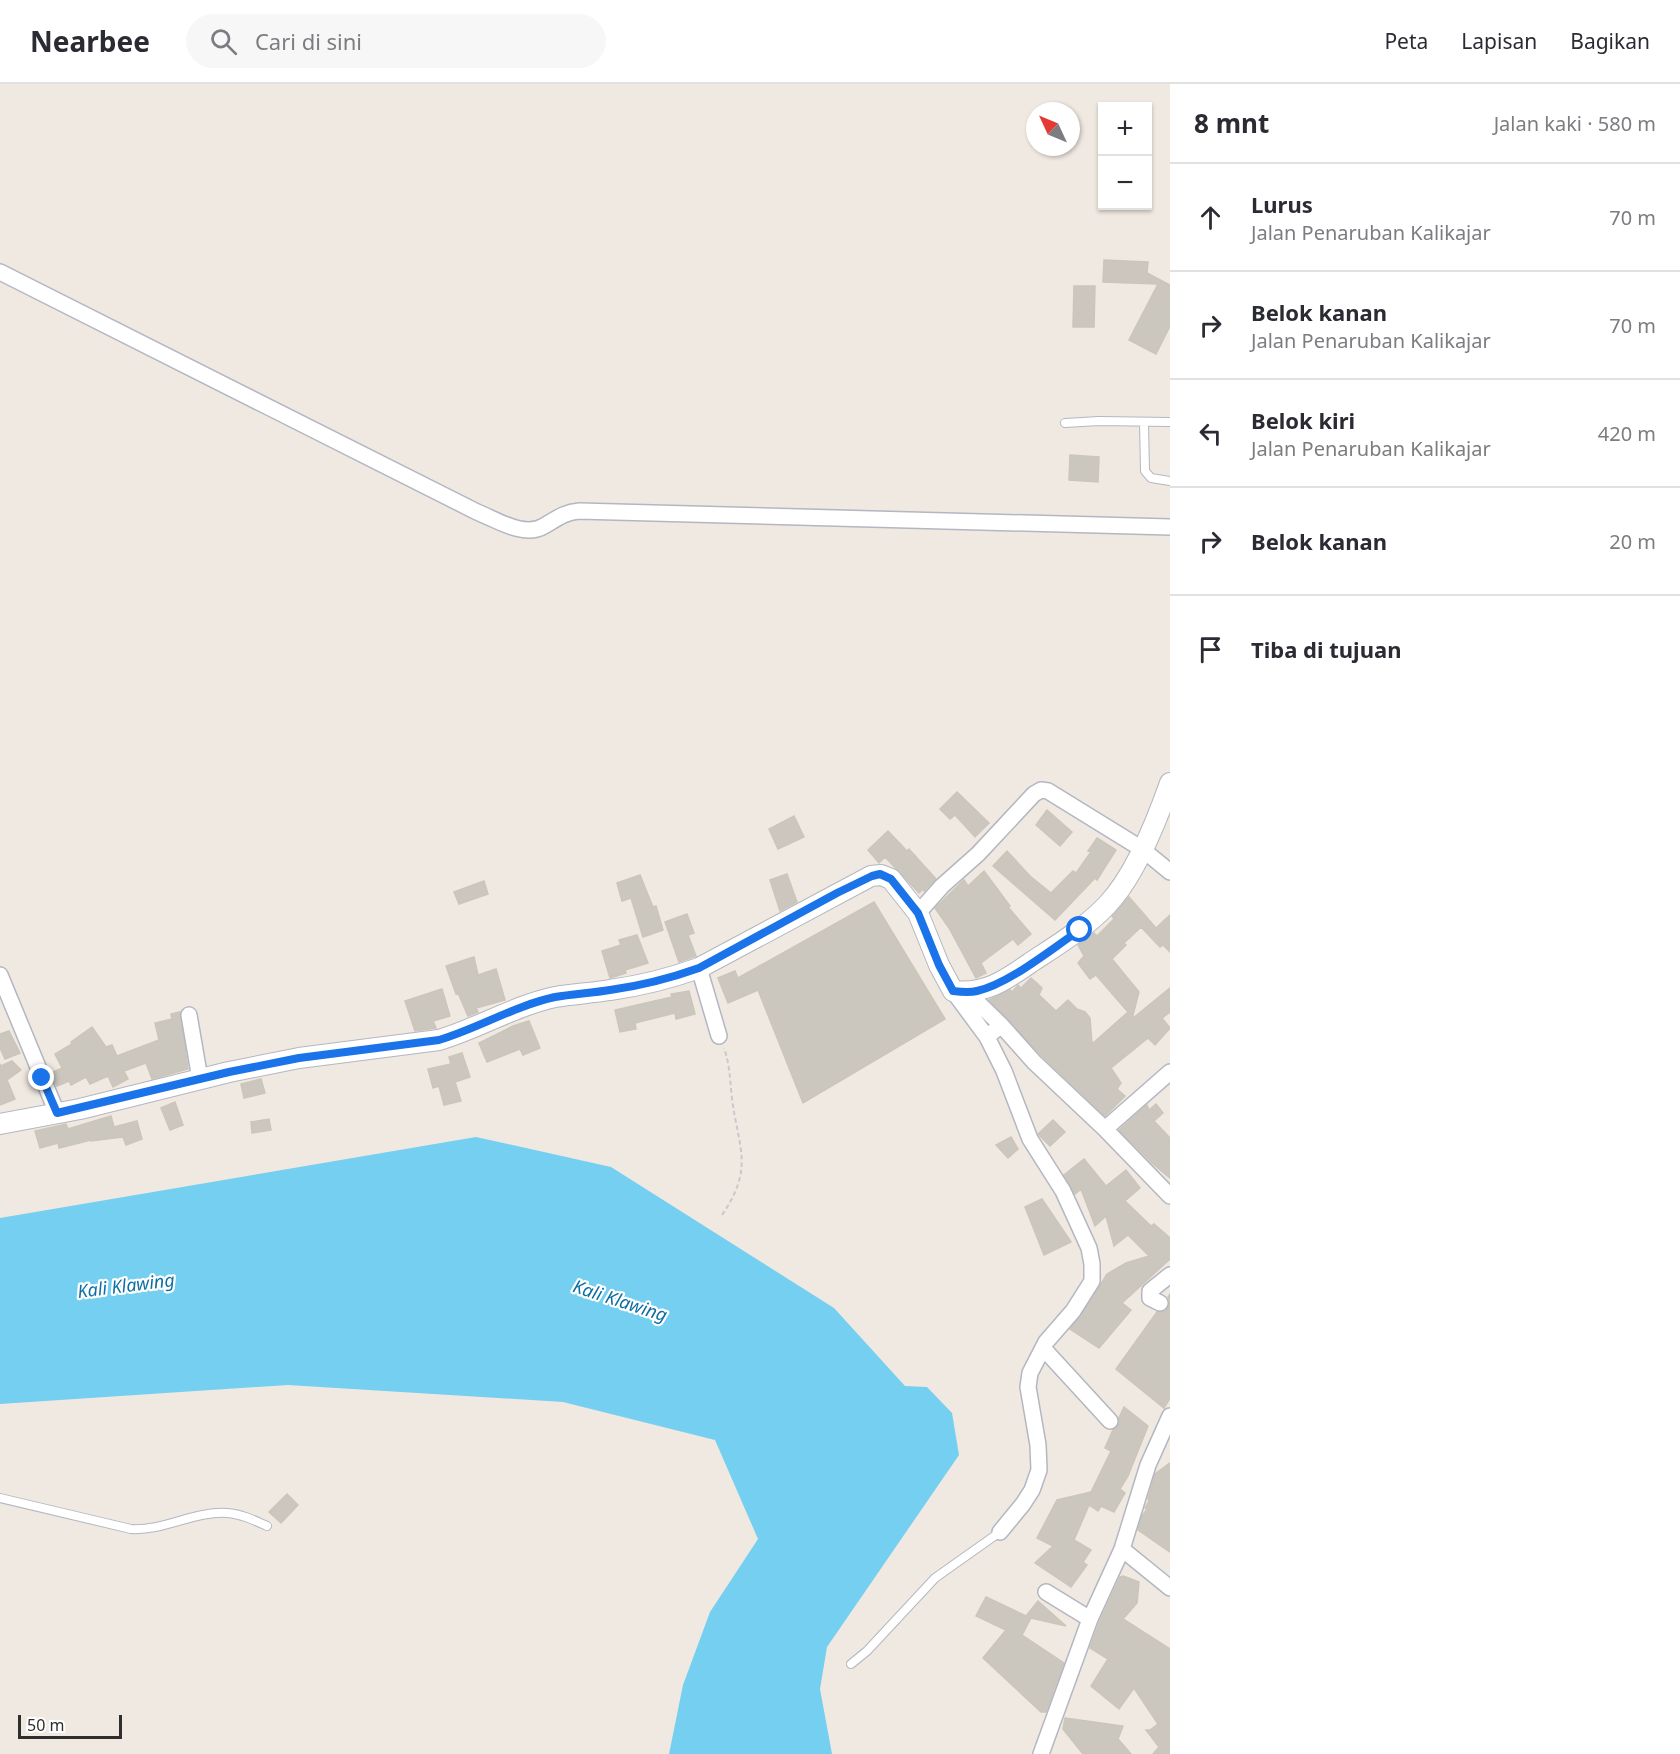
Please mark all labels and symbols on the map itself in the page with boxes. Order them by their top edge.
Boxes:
north arrow [1026,102,1080,156]
route start [1066,916,1092,942]
route end [28,1064,54,1090]
water label: Kali Klawing [76,1267,176,1303]
water label: Kali Klawing [570,1274,671,1327]
scale bar [18,1712,122,1740]

